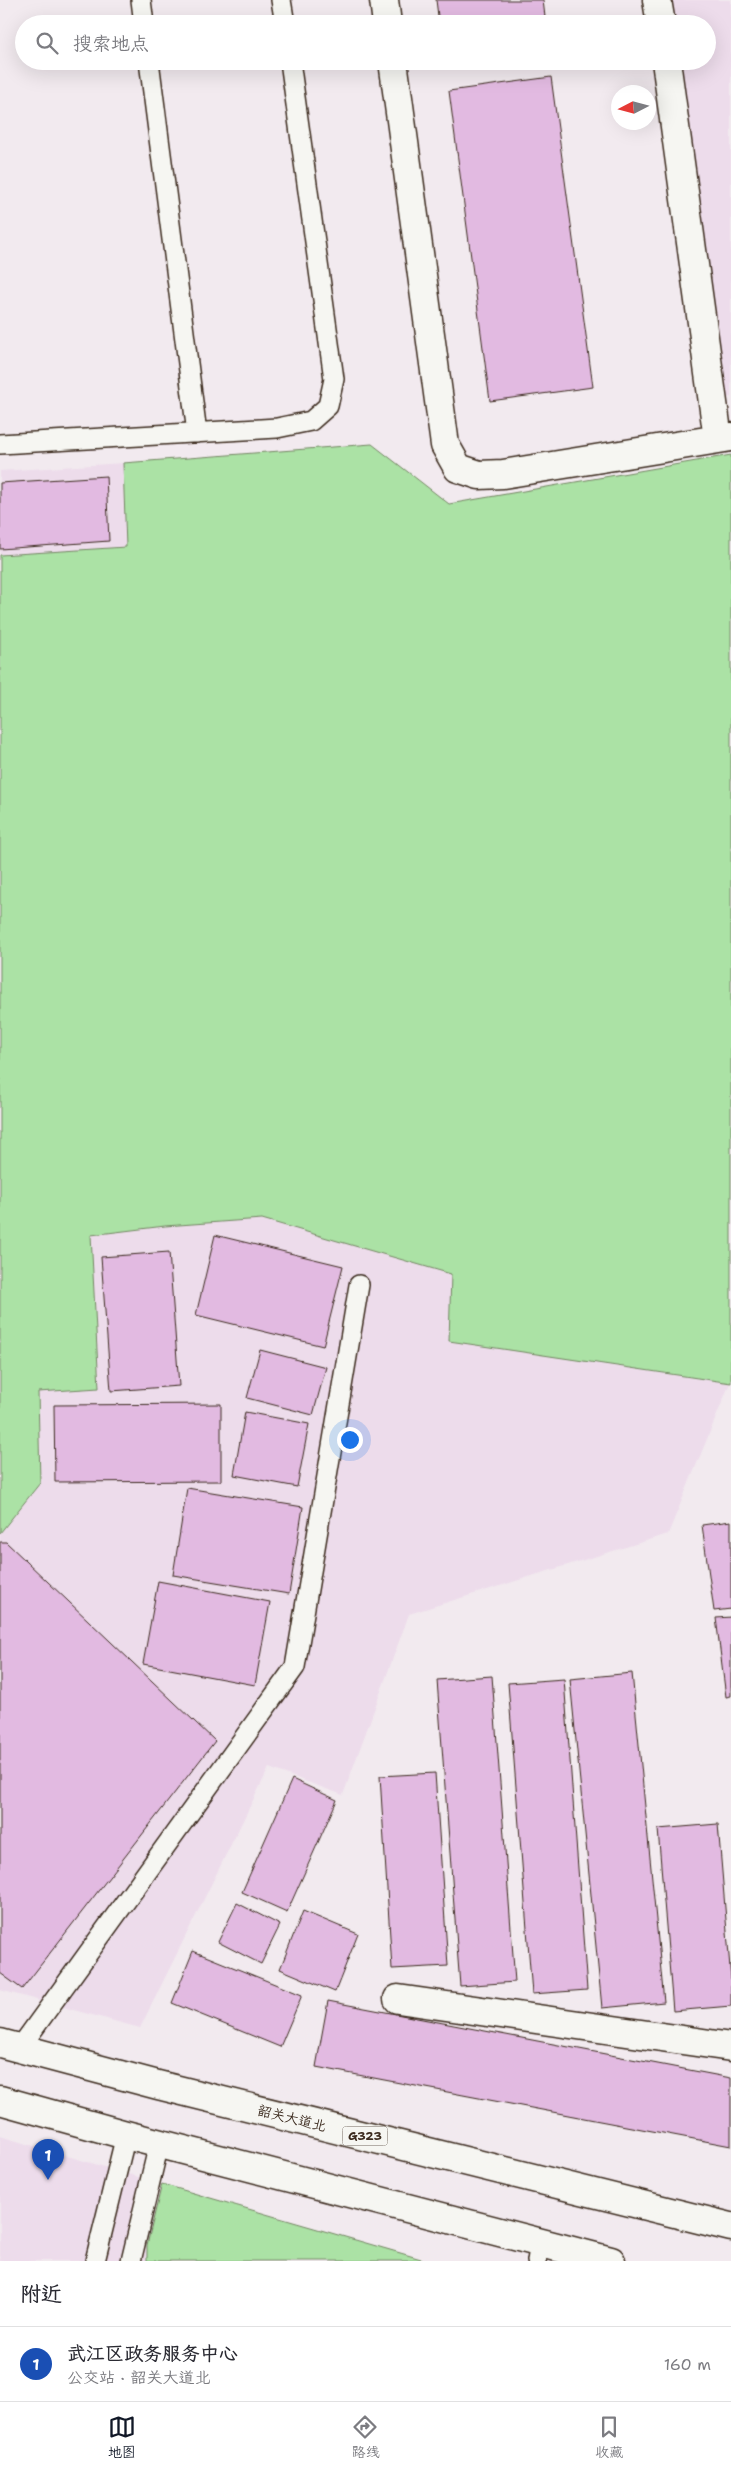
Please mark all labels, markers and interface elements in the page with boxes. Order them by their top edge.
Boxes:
search box [15,15,716,70]
icon: search [33,29,61,57]
text: 搜索地点 [73,31,149,56]
north arrow [611,85,656,130]
your location [337,1427,363,1453]
street label: 韶关大道北 [256,2101,328,2135]
road number: G323 [342,2126,388,2146]
pin: 1 [32,2139,64,2180]
text: 附近 [20,2280,62,2308]
text: 武江区政务服务中心 [67,2341,238,2366]
text: 1 [32,2354,40,2375]
text: 160 m [664,2354,711,2375]
text: 公交站 · 韶关大道北 [67,2367,210,2388]
tab: 地图 [108,2413,136,2461]
tab: 路线 [351,2413,379,2461]
tab: 收藏 [595,2413,623,2461]

